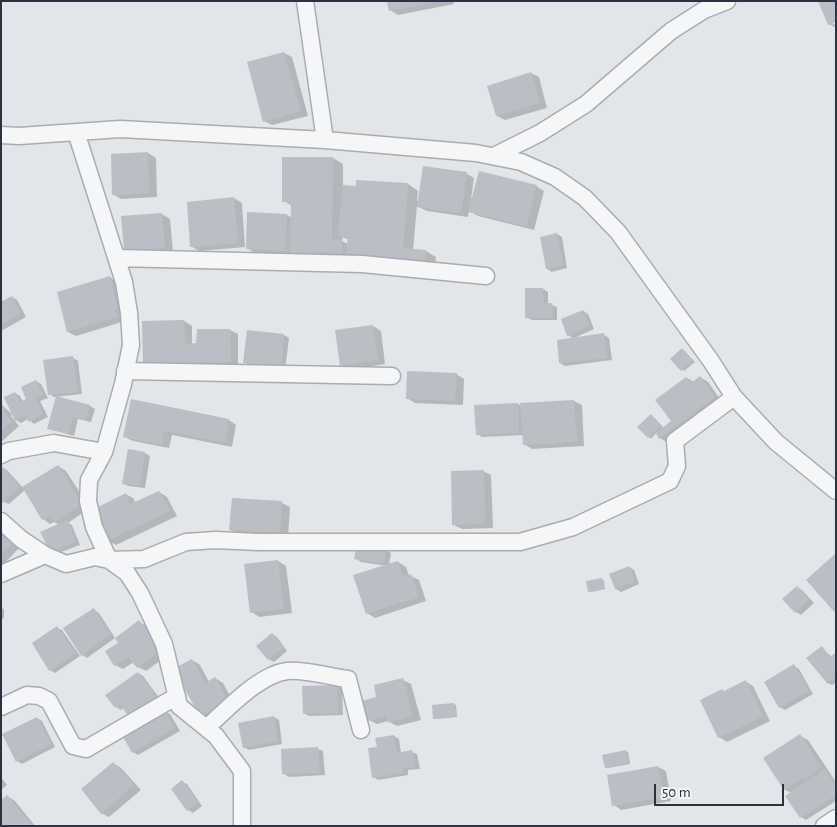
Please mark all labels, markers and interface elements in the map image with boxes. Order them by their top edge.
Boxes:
scale bar [657,774,787,806]
text: 50 m [662,785,691,800]

